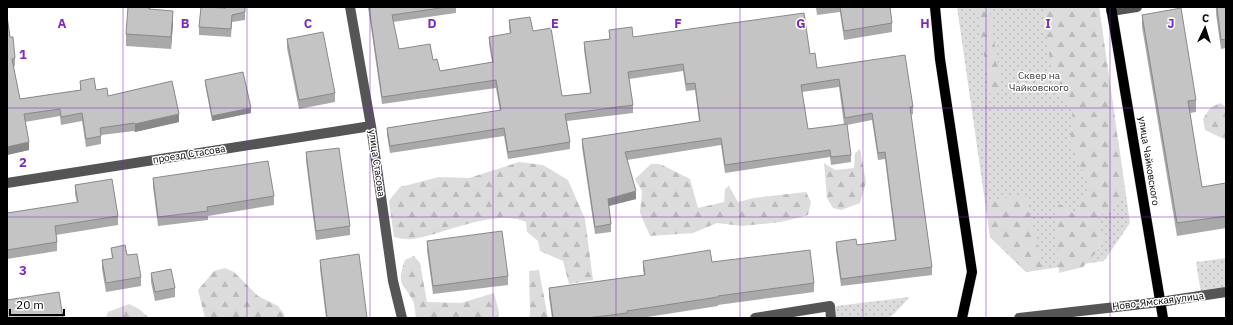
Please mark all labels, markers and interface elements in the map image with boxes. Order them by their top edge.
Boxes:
north arrow [1185,8,1225,48]
text: С [1202,11,1210,25]
text: A [58,15,67,32]
text: B [181,15,190,32]
text: C [304,15,313,32]
text: D [427,15,437,32]
text: E [551,15,559,32]
text: F [674,15,682,32]
text: G [796,15,806,32]
text: H [920,15,930,32]
text: I [1045,15,1051,32]
text: J [1167,15,1175,32]
text: 1 [19,46,27,63]
park label: Сквер на Чайковского [1009,69,1069,94]
street label: улица Чайковского [1136,116,1163,207]
street label: улица Стасова [366,129,388,198]
street label: проезд Стасова [152,142,227,166]
text: 2 [19,154,27,171]
text: 3 [19,262,27,279]
street label: Ново-Ямская улица [1111,289,1205,313]
scale bar [10,291,64,317]
text: 20 m [16,297,44,312]

